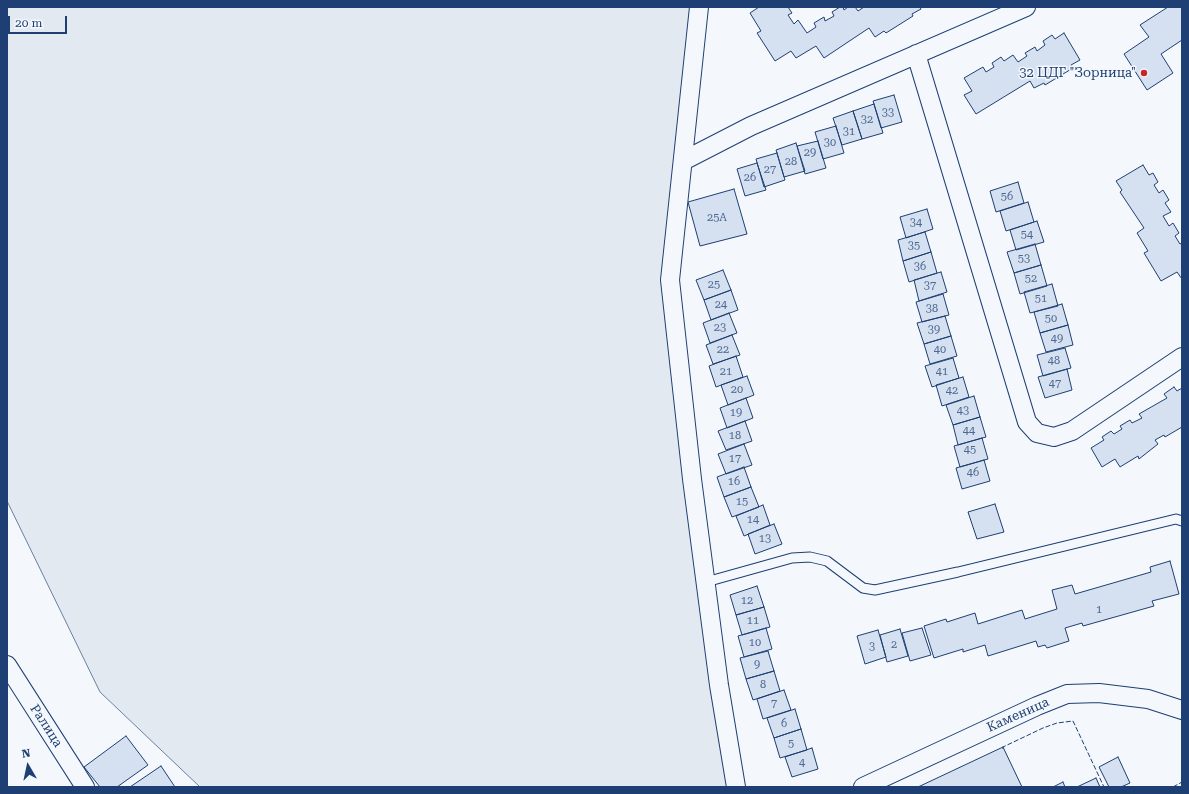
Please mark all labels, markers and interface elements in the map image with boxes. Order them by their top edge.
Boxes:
scale bar [10,8,69,34]
text: 20 m [15,16,42,30]
place label: 32 ЦДГ "Зорница" [1019,65,1136,81]
marker: 32 ЦДГ "Зорница" [1139,68,1149,78]
house number: 33 [882,106,894,120]
house number: 32 [861,113,873,127]
house number: 31 [843,125,855,139]
house number: 30 [824,136,836,150]
house number: 29 [804,146,816,160]
house number: 28 [785,155,797,169]
house number: 27 [764,163,776,177]
house number: 26 [744,171,756,185]
house number: 56 [1001,190,1013,204]
house number: 25А [707,211,727,225]
house number: 34 [910,216,922,230]
house number: 54 [1021,228,1033,242]
house number: 35 [908,239,920,253]
house number: 53 [1018,252,1030,266]
house number: 36 [914,260,926,274]
house number: 52 [1025,272,1037,286]
house number: 25 [708,278,720,292]
house number: 37 [924,279,936,293]
house number: 51 [1035,292,1047,306]
house number: 24 [715,298,727,312]
house number: 38 [926,302,938,316]
house number: 50 [1045,312,1057,326]
house number: 23 [714,321,726,335]
house number: 39 [928,323,940,337]
house number: 49 [1051,332,1063,346]
house number: 22 [717,343,729,357]
house number: 40 [934,343,946,357]
house number: 48 [1048,354,1060,368]
house number: 21 [720,365,732,379]
house number: 41 [936,365,948,379]
house number: 47 [1049,377,1061,391]
house number: 20 [731,383,743,397]
house number: 42 [946,384,958,398]
house number: 43 [957,404,969,418]
house number: 19 [730,406,742,420]
house number: 44 [963,424,975,438]
house number: 18 [729,429,741,443]
house number: 45 [964,443,976,457]
house number: 17 [729,452,741,466]
house number: 46 [967,466,979,480]
house number: 16 [728,475,740,489]
house number: 15 [736,495,748,509]
house number: 14 [747,513,759,527]
house number: 13 [759,532,771,546]
house number: 12 [741,594,753,608]
house number: 1 [1096,603,1102,617]
house number: 11 [747,614,759,628]
house number: 10 [749,636,761,650]
house number: 2 [891,638,897,652]
house number: 3 [869,640,875,654]
house number: 9 [754,658,760,672]
house number: 8 [760,678,766,692]
street label: Каменица [984,694,1052,736]
house number: 7 [771,697,777,711]
street label: Ралица [26,702,66,750]
house number: 6 [781,717,787,731]
house number: 5 [788,737,794,751]
north arrow [8,746,48,786]
text: N [21,747,31,761]
house number: 4 [799,756,805,770]

